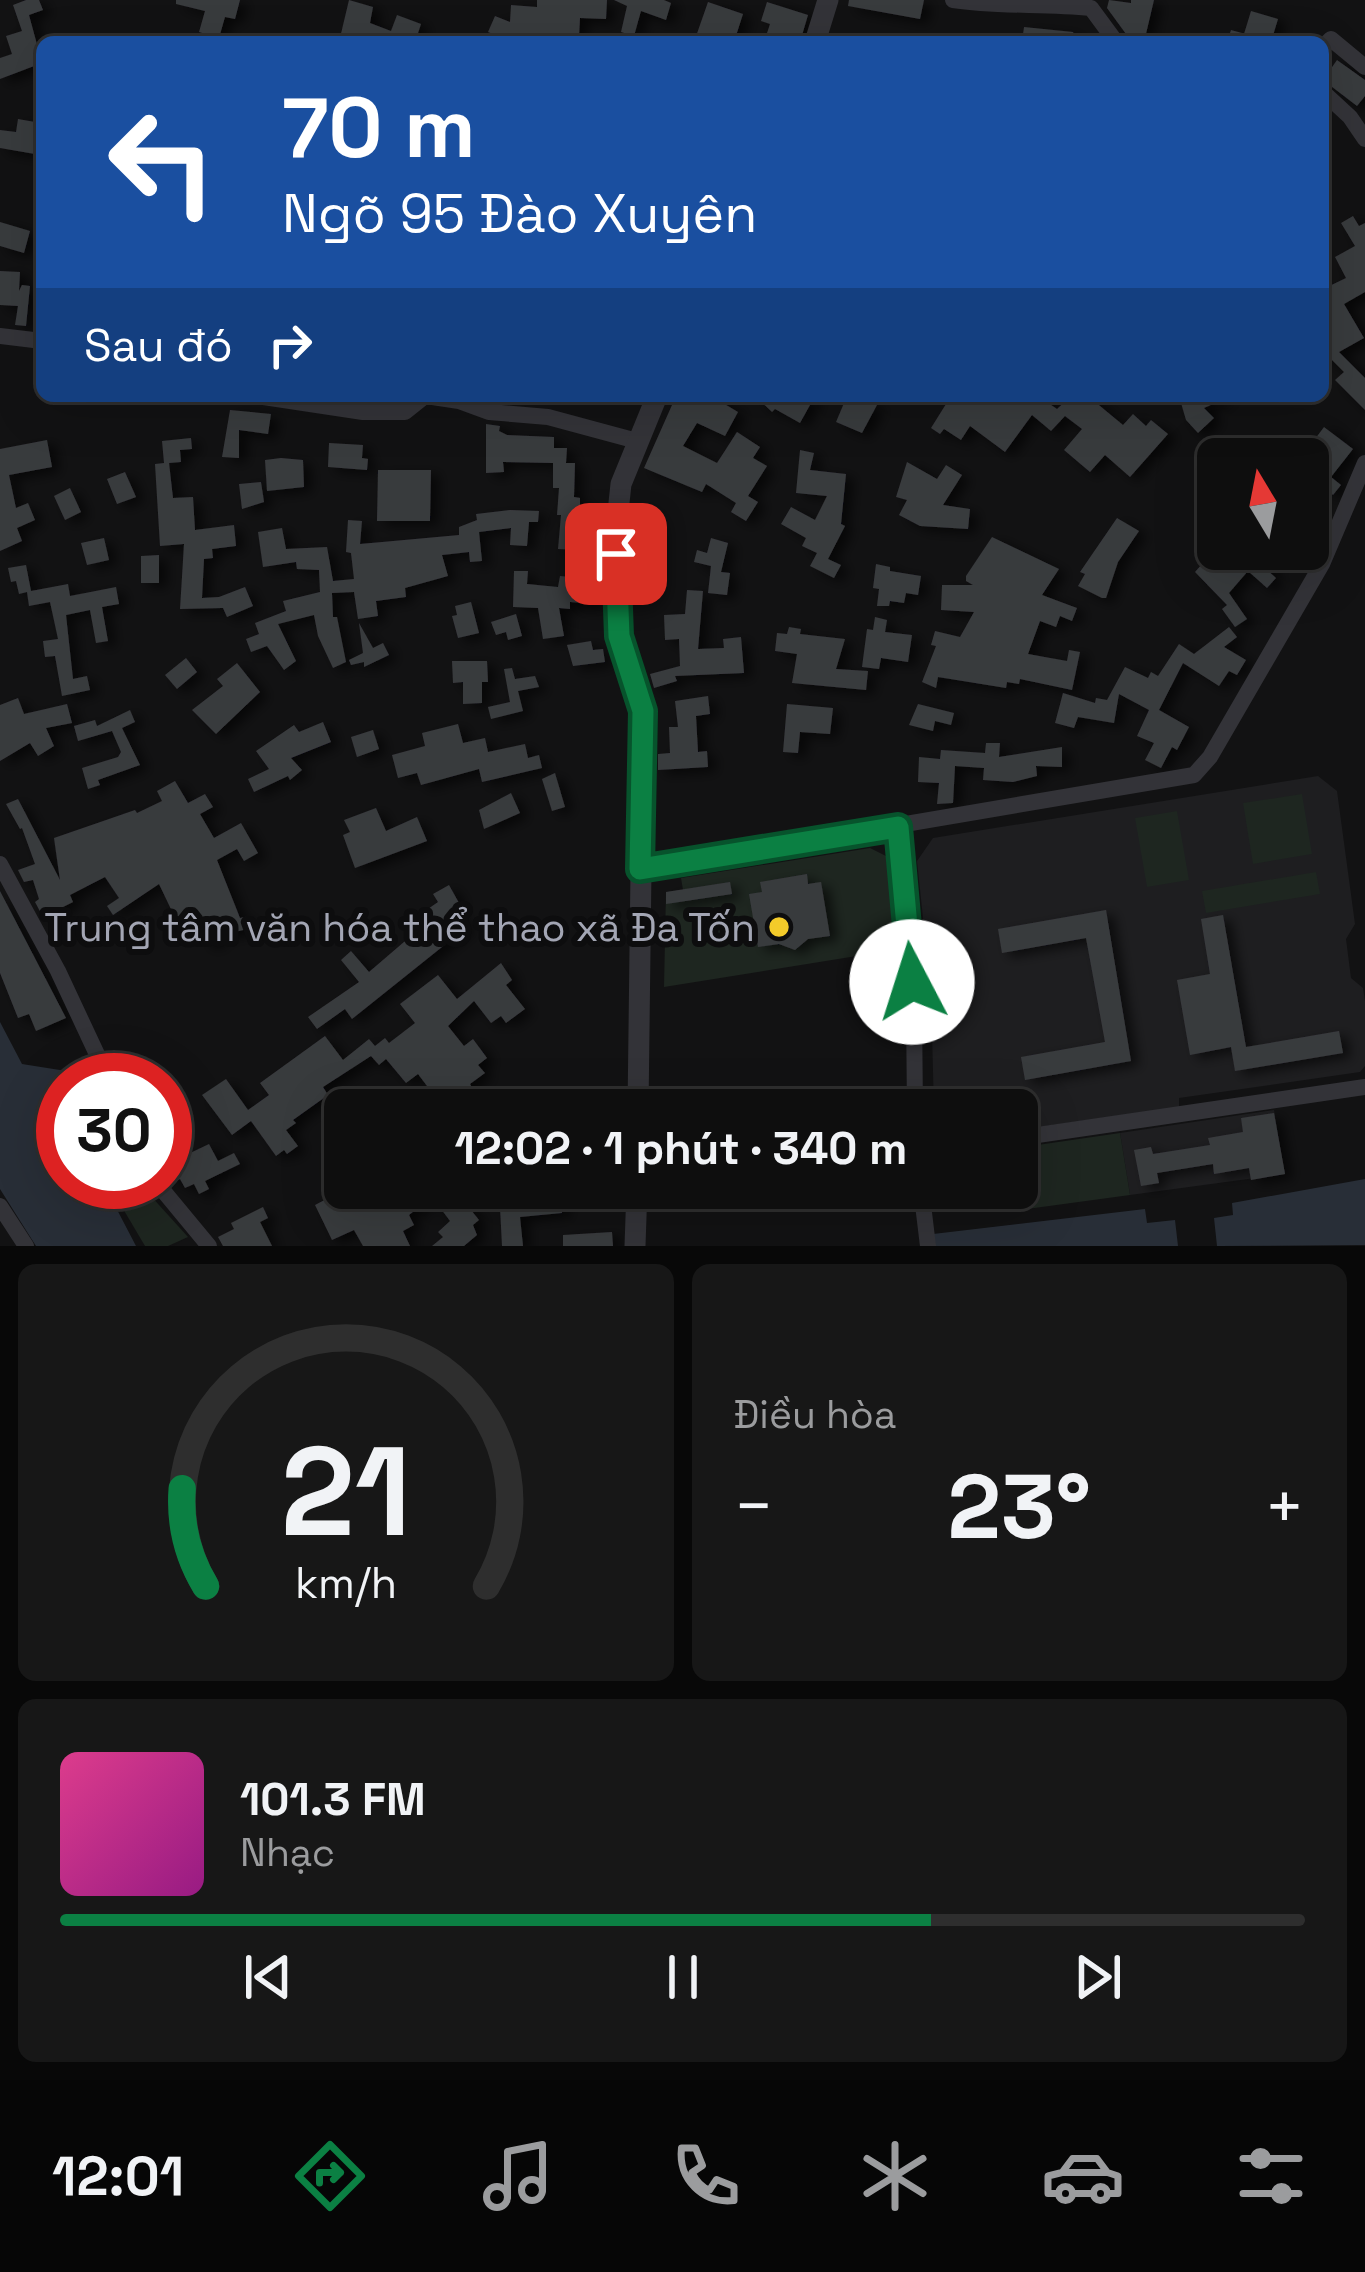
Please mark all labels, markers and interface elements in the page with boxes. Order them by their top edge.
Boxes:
text: 70 m [282,74,476,182]
icon: left [84,84,240,240]
text: Ngõ 95 Đào Xuyên [282,179,757,248]
icon: right [257,312,323,378]
text: Sau đó [84,317,233,374]
north arrow [1197,438,1329,570]
map controls [1197,438,1329,570]
pin [565,503,667,605]
icon: arrive [583,521,649,587]
place label: Trung tâm văn hóa thể thao xã Đa Tốn [44,903,755,952]
marker: Trung tâm văn hóa thể thao xã Đa Tốn [766,914,792,940]
position arrow [849,919,975,1045]
speed limit sign: 30 [36,1053,192,1209]
text: 12:02 · 1 phút · 340 m [455,1120,907,1177]
text: Điều hòa [734,1390,896,1439]
text: 21 [280,1412,411,1571]
text: 23° [947,1449,1091,1564]
text: − [734,1464,774,1548]
text: + [1264,1464,1305,1548]
text: km/h [295,1555,397,1610]
text: 101.3 FM [240,1771,426,1828]
text: Nhạc [240,1828,335,1877]
icon: previous [235,1944,301,2010]
icon: pause [650,1944,716,2010]
icon: next [1065,1944,1131,2010]
icon: directions [288,2134,372,2218]
icon: music [476,2134,560,2218]
icon: phone [664,2134,748,2218]
icon: climate [853,2134,937,2218]
icon: car [1041,2134,1125,2218]
icon: filters [1229,2134,1313,2218]
text: 12:01 [52,2142,184,2211]

